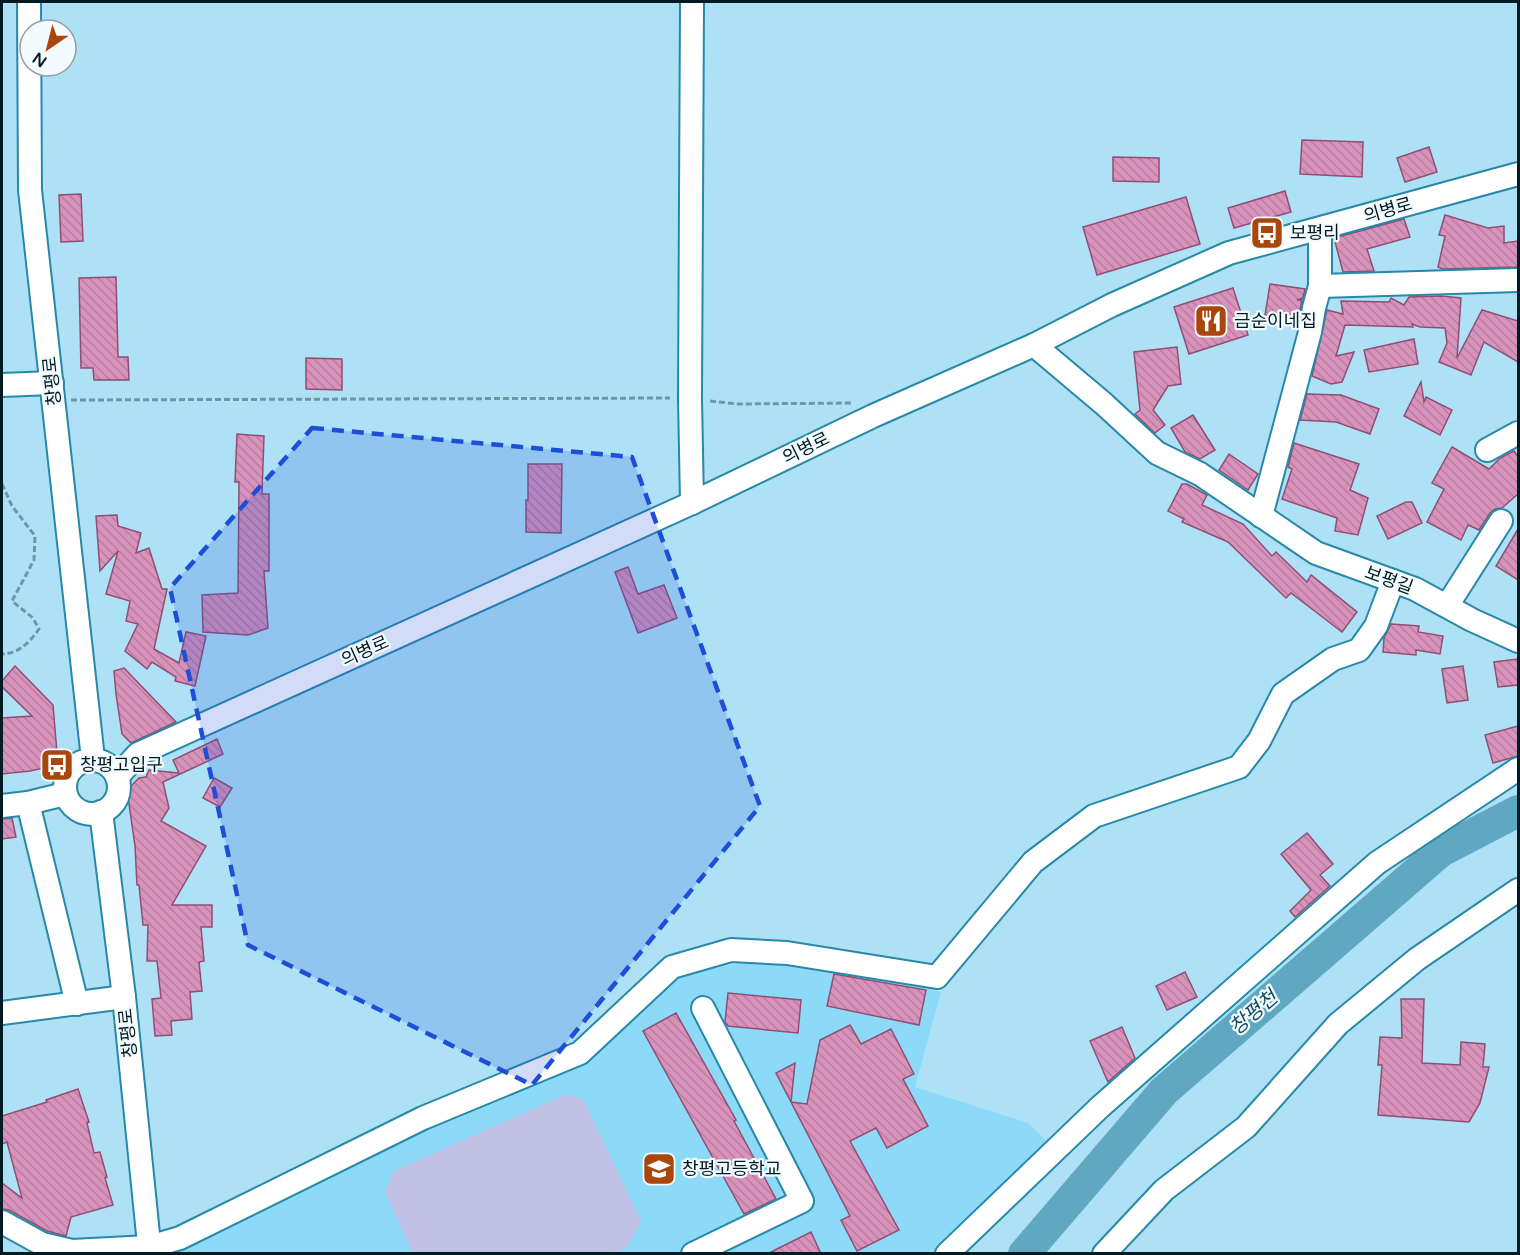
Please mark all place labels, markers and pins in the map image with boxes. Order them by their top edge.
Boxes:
bus stop icon: 보평리 [1249,215,1285,251]
place label: 보평리 [1290,222,1340,244]
restaurant icon: 금순이네집 [1193,303,1229,339]
place label: 금순이네집 [1234,310,1317,332]
bus stop icon: 창평고입구 [39,747,75,783]
place label: 창평고입구 [80,754,163,776]
school or university icon: 창평고등학교 [641,1151,677,1187]
place label: 창평고등학교 [682,1158,781,1180]

